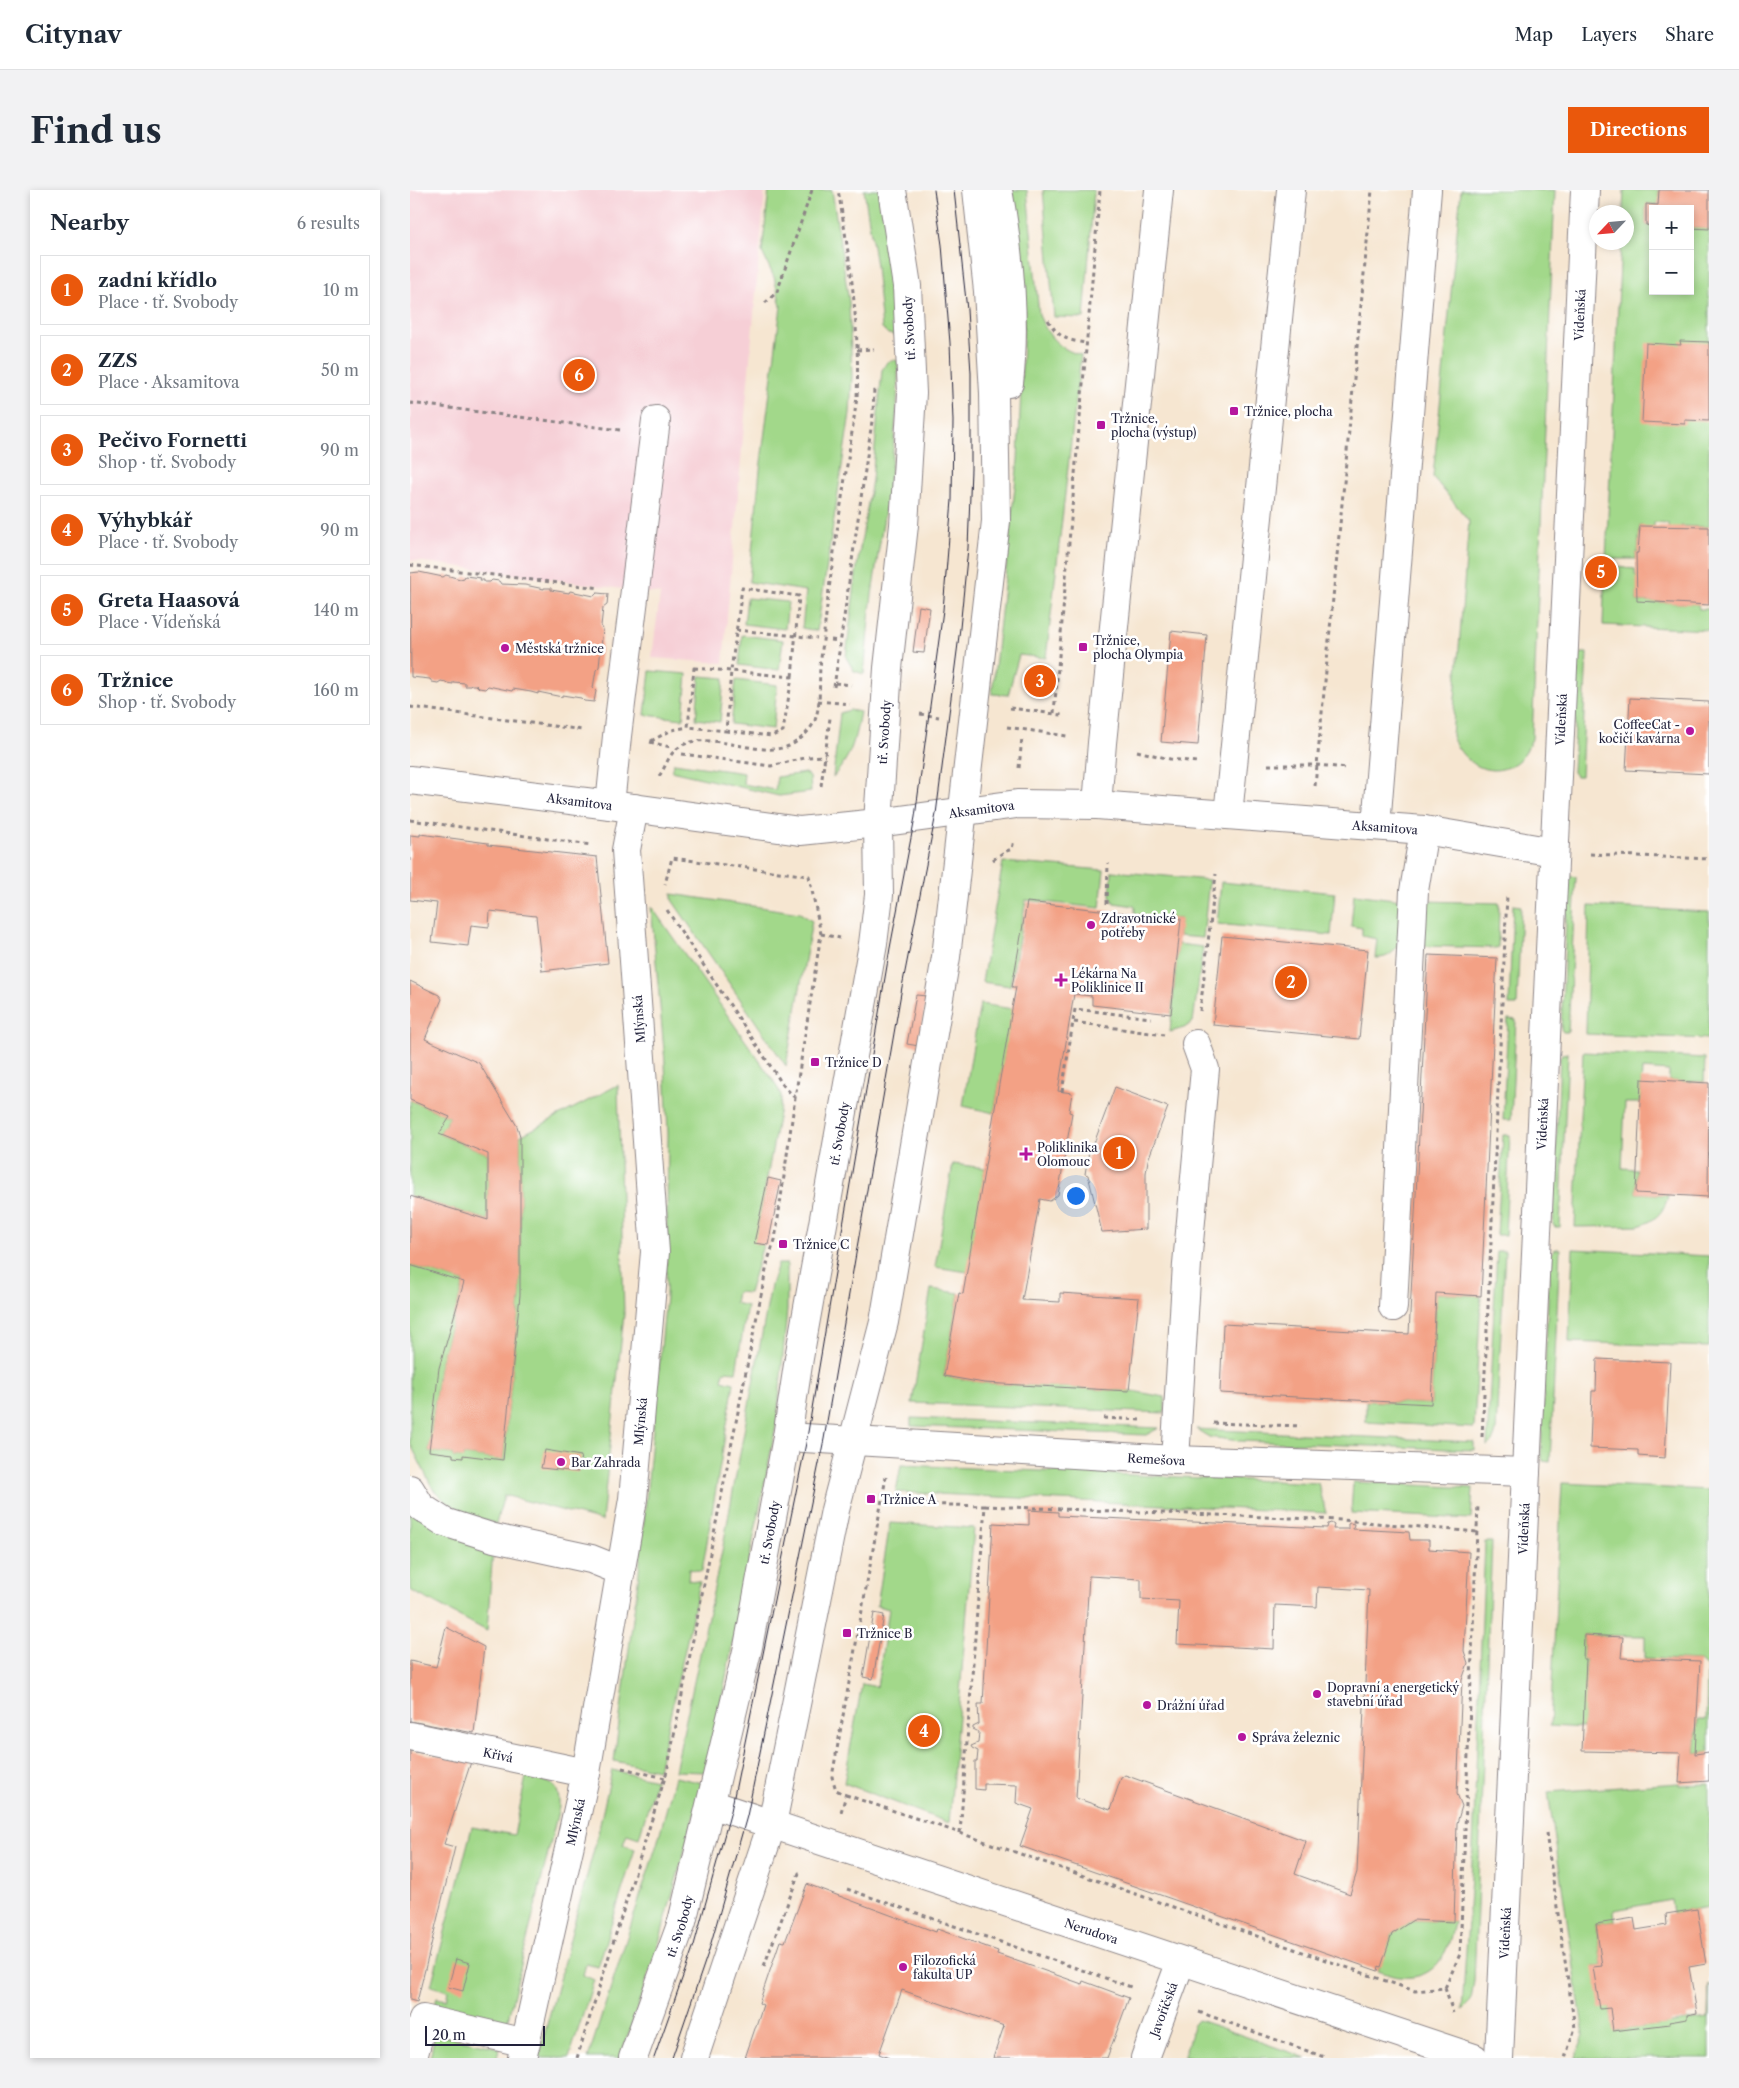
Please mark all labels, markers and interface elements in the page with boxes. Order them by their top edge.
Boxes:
text: Citynav [25,20,122,49]
text: Map [1515,24,1553,46]
text: Layers [1581,24,1637,46]
text: Share [1665,24,1714,46]
button: Directions [1568,107,1709,153]
text: Find us [30,109,162,152]
north arrow [1589,205,1634,250]
map controls [1649,205,1694,295]
button: + [1649,205,1694,250]
text: Nearby [50,210,129,235]
text: 6 results [297,213,360,233]
button: − [1649,250,1694,295]
text: zadní křídlo [98,269,217,292]
text: 1 [63,280,71,300]
text: 10 m [323,280,359,300]
street label: Vídeňská [1571,288,1588,342]
text: Place · tř. Svobody [98,292,238,312]
street label: tř. Svobody [900,295,918,361]
text: ZZS [98,349,138,372]
pin: 6 [563,356,595,394]
text: 2 [62,360,72,380]
text: 50 m [321,360,359,380]
text: Place · Aksamitova [98,372,239,392]
place label: Tržnice, plocha [1244,404,1333,419]
marker: Tržnice, plocha [1228,405,1240,417]
place label: Tržnice, plocha (výstup) [1111,411,1197,440]
marker: Tržnice, plocha (výstup) [1095,419,1107,431]
text: Pečivo Fornetti [98,429,247,452]
text: 3 [62,440,72,460]
text: 90 m [320,440,359,460]
text: Shop · tř. Svobody [98,452,236,472]
text: Výhybkář [98,509,192,532]
text: 4 [62,520,72,540]
text: 90 m [320,520,359,540]
text: Place · tř. Svobody [98,532,238,552]
pin: 5 [1585,553,1617,591]
text: Greta Haasová [98,589,240,612]
text: 5 [63,600,71,620]
text: 140 m [314,600,359,620]
text: Place · Vídeňská [98,612,221,632]
place label: Tržnice, plocha Olympia [1093,633,1184,662]
place label: Městská tržnice [515,641,604,656]
marker: Tržnice, plocha Olympia [1077,641,1089,653]
marker: Městská tržnice [499,642,511,654]
pin: 3 [1024,662,1056,700]
text: Tržnice [98,669,173,692]
text: 6 [62,680,72,700]
text: 160 m [314,680,359,700]
text: Shop · tř. Svobody [98,692,236,712]
street label: Vídeňská [1552,692,1569,747]
street label: tř. Svobody [874,699,893,765]
place label: CoffeeCat - kočičí kavárna [1599,717,1681,746]
marker: CoffeeCat - kočičí kavárna [1684,725,1696,737]
street label: Aksamitova [545,790,614,813]
street label: Aksamitova [947,797,1016,821]
street label: Aksamitova [1351,817,1419,837]
place label: Zdravotnické potřeby [1101,911,1176,940]
marker: Zdravotnické potřeby [1085,919,1097,931]
pin: 2 [1275,963,1307,1001]
place label: Lékárna Na Poliklinice II [1071,966,1144,995]
marker: Lékárna Na Poliklinice II [1055,974,1067,986]
street label: Mlýnská [630,994,648,1043]
place label: Tržnice D [825,1055,882,1070]
marker: Tržnice D [809,1056,821,1068]
street label: Vídeňská [1533,1097,1551,1151]
street label: tř. Svobody [826,1100,852,1167]
pin: 1 [1103,1134,1135,1172]
place label: Poliklinika Olomouc [1037,1140,1098,1169]
marker: Poliklinika Olomouc [1019,1147,1033,1161]
your location [1063,1183,1089,1209]
place label: Tržnice C [793,1237,849,1252]
marker: Tržnice C [777,1238,789,1250]
street label: Mlýnská [630,1396,650,1446]
street label: Remešova [1127,1450,1186,1468]
place label: Bar Zahrada [571,1455,641,1470]
marker: Bar Zahrada [555,1456,567,1468]
place label: Tržnice A [881,1492,937,1507]
marker: Tržnice A [865,1493,877,1505]
street label: tř. Svobody [756,1499,783,1565]
street label: Vídeňská [1515,1502,1532,1556]
place label: Tržnice B [857,1626,912,1641]
marker: Tržnice B [841,1627,853,1639]
place label: Dopravní a energetický stavební úřad [1327,1680,1460,1709]
marker: Dopravní a energetický stavební úřad [1311,1688,1323,1700]
place label: Drážní úřad [1157,1698,1225,1713]
marker: Drážní úřad [1141,1699,1153,1711]
pin: 4 [908,1712,940,1750]
place label: Správa železnic [1252,1730,1340,1745]
marker: Správa železnic [1236,1731,1248,1743]
street label: Křivá [482,1744,515,1765]
street label: Mlýnská [562,1796,588,1847]
street label: tř. Svobody [662,1893,696,1959]
street label: Vídeňská [1496,1906,1513,1960]
street label: Nerudova [1063,1915,1121,1947]
place label: Filozofická fakulta UP [913,1953,976,1982]
marker: Filozofická fakulta UP [897,1961,909,1973]
street label: Javoříčská [1145,1979,1180,2040]
scale bar [425,2023,545,2046]
text: 20 m [432,2026,466,2044]

